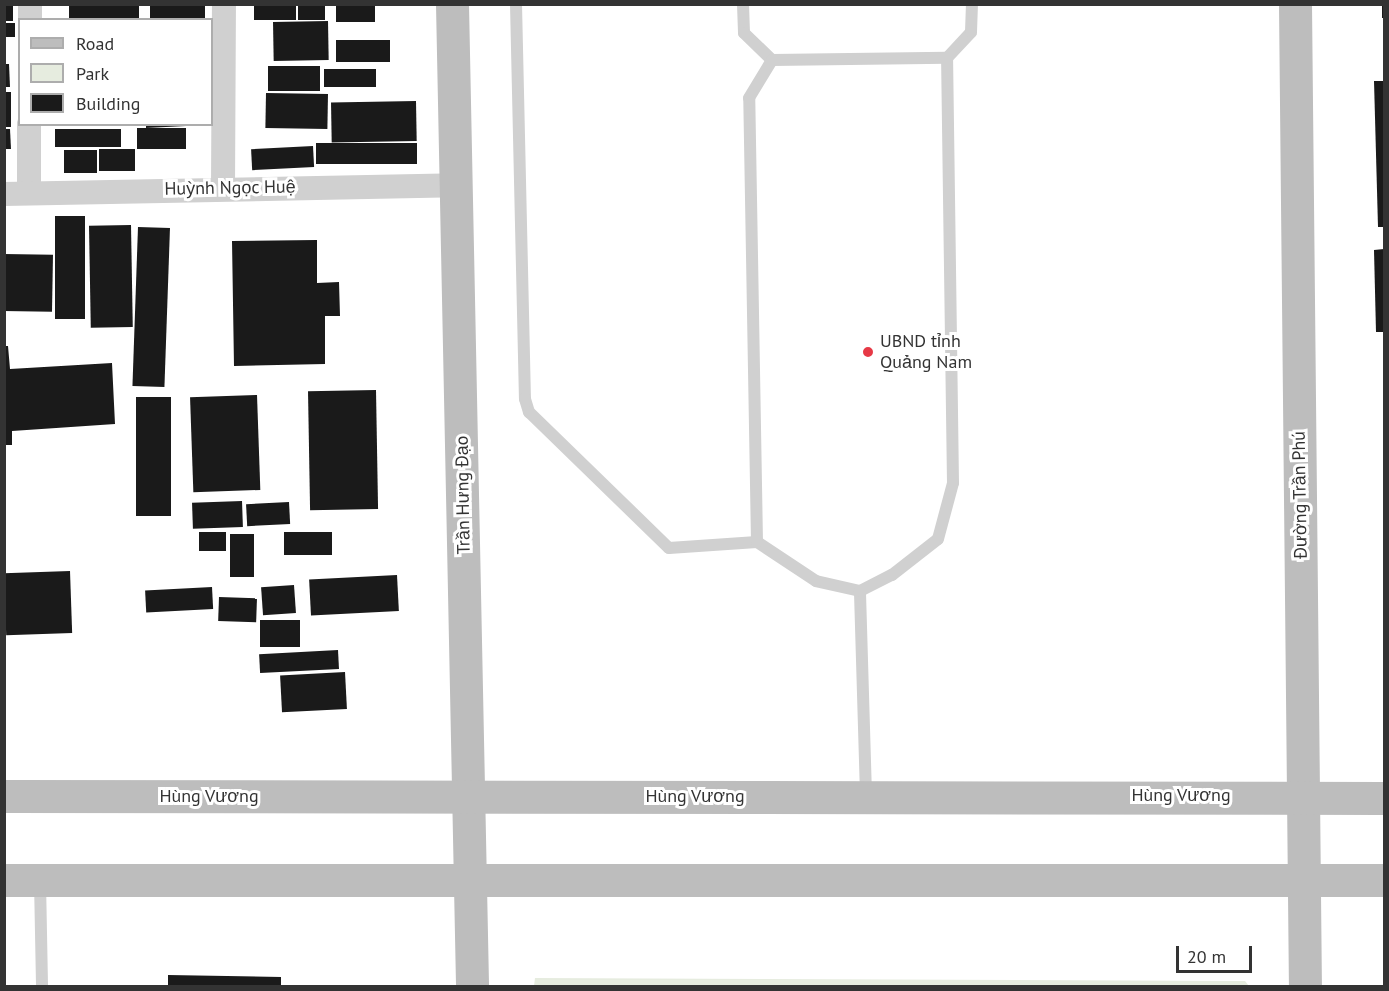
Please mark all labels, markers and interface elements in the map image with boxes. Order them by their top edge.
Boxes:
legend [18,18,213,126]
text: Road [76,32,114,55]
text: Park [76,62,109,85]
text: Building [76,92,140,115]
street label: Huỳnh Ngọc Huệ [164,176,296,200]
place label: UBND tỉnh Quảng Nam [880,331,972,374]
marker: UBND tỉnh Quảng Nam [861,345,875,359]
street label: Đường Trần Phú [1288,431,1312,559]
street label: Trần Hưng Đạo [451,435,475,555]
street label: Hùng Vương [1131,784,1231,806]
street label: Hùng Vương [159,785,259,807]
street label: Hùng Vương [645,785,745,807]
scale bar [1179,934,1256,972]
text: 20 m [1187,945,1226,968]

